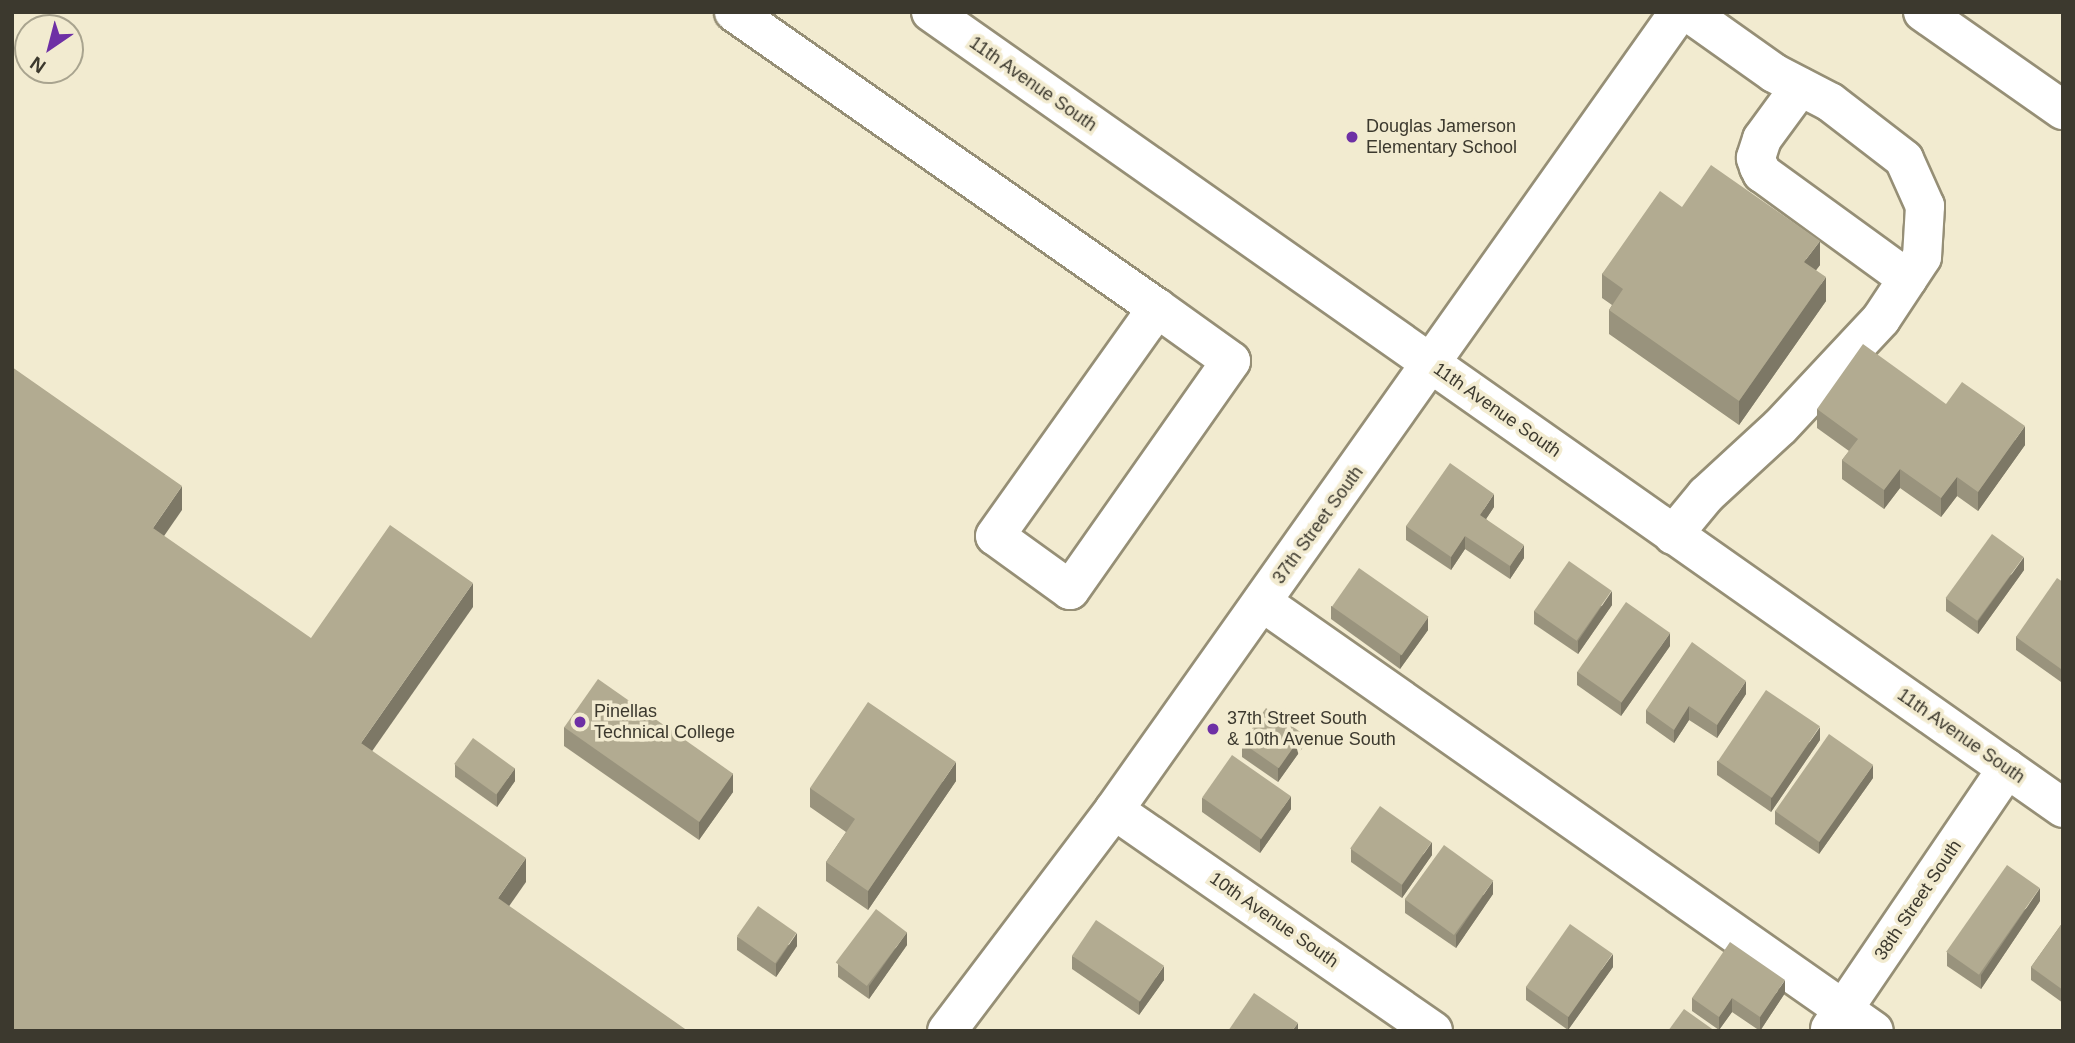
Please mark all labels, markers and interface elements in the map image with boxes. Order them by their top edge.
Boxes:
north arrow [14,14,84,84]
street label: 11th Avenue South [965,32,1101,136]
text: N [26,52,49,78]
place label: Douglas Jamerson Elementary School [1366,116,1517,158]
marker: Douglas Jamerson Elementary School [1344,129,1360,145]
street label: 11th Avenue South [1429,358,1565,462]
street label: 37th Street South [1268,462,1368,588]
street label: 11th Avenue South [1893,684,2029,788]
place label: Pinellas Technical College [594,701,735,744]
place label: 37th Street South & 10th Avenue South [1227,708,1397,750]
marker: Pinellas Technical College [572,714,588,730]
marker: 37th Street South & 10th Avenue South [1205,721,1221,737]
street label: 38th Street South [1870,836,1966,964]
street label: 10th Avenue South [1205,867,1343,973]

